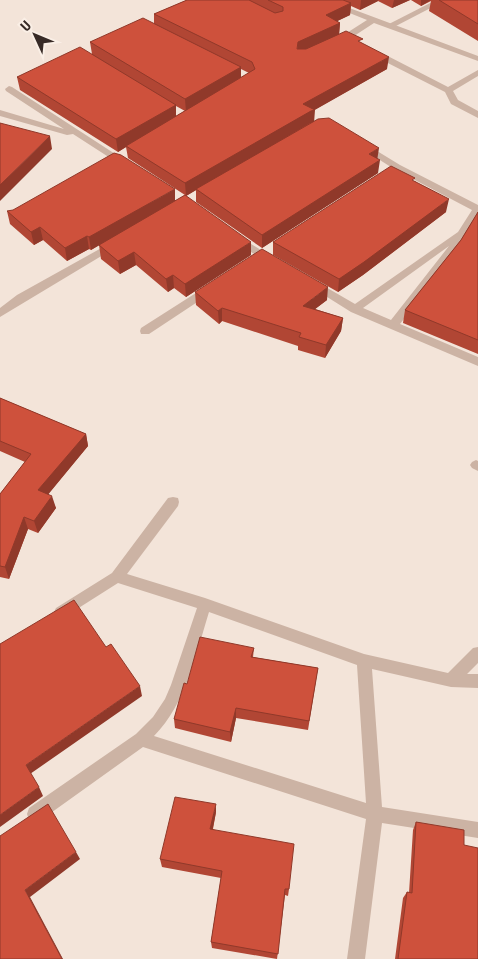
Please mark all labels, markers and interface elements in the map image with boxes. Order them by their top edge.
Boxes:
north arrow [10,10,60,60]
text: U [17,18,34,34]

